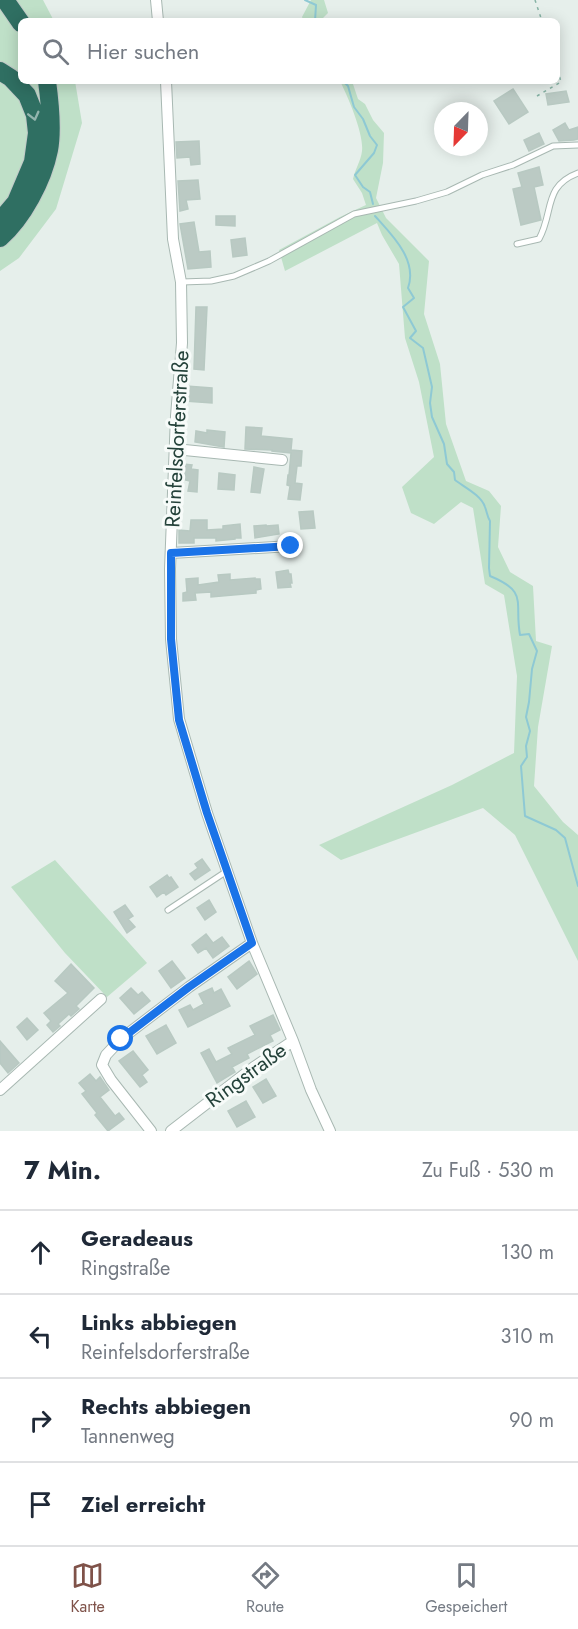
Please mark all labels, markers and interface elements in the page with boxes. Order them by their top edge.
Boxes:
search box [18,18,560,84]
icon: search [39,35,72,68]
text: Hier suchen [87,35,199,67]
north arrow [434,102,488,156]
one-way arrow [26,111,39,121]
street label: Reinfelsdorferstraße [157,349,197,528]
route end [277,532,303,558]
route start [107,1025,133,1051]
street label: Ringstraße [199,1035,293,1115]
text: 7 Min. [24,1151,101,1189]
text: Zu Fuß · 530 m [422,1156,554,1185]
text: Geradeaus [81,1222,193,1254]
icon: ahead [24,1236,57,1269]
text: 130 m [500,1238,554,1267]
text: Ringstraße [81,1254,170,1283]
text: Links abbiegen [81,1306,237,1338]
icon: left [24,1320,57,1353]
text: 310 m [500,1322,554,1351]
text: Reinfelsdorferstraße [81,1338,250,1367]
text: Rechts abbiegen [81,1390,251,1422]
icon: right [24,1404,57,1437]
text: 90 m [509,1406,554,1435]
text: Tannenweg [81,1422,175,1451]
icon: arrive [24,1488,57,1521]
text: Ziel erreicht [81,1488,205,1520]
tab: Karte [71,1559,105,1618]
tab: Route [246,1559,284,1618]
tab: Gespeichert [425,1559,507,1618]

